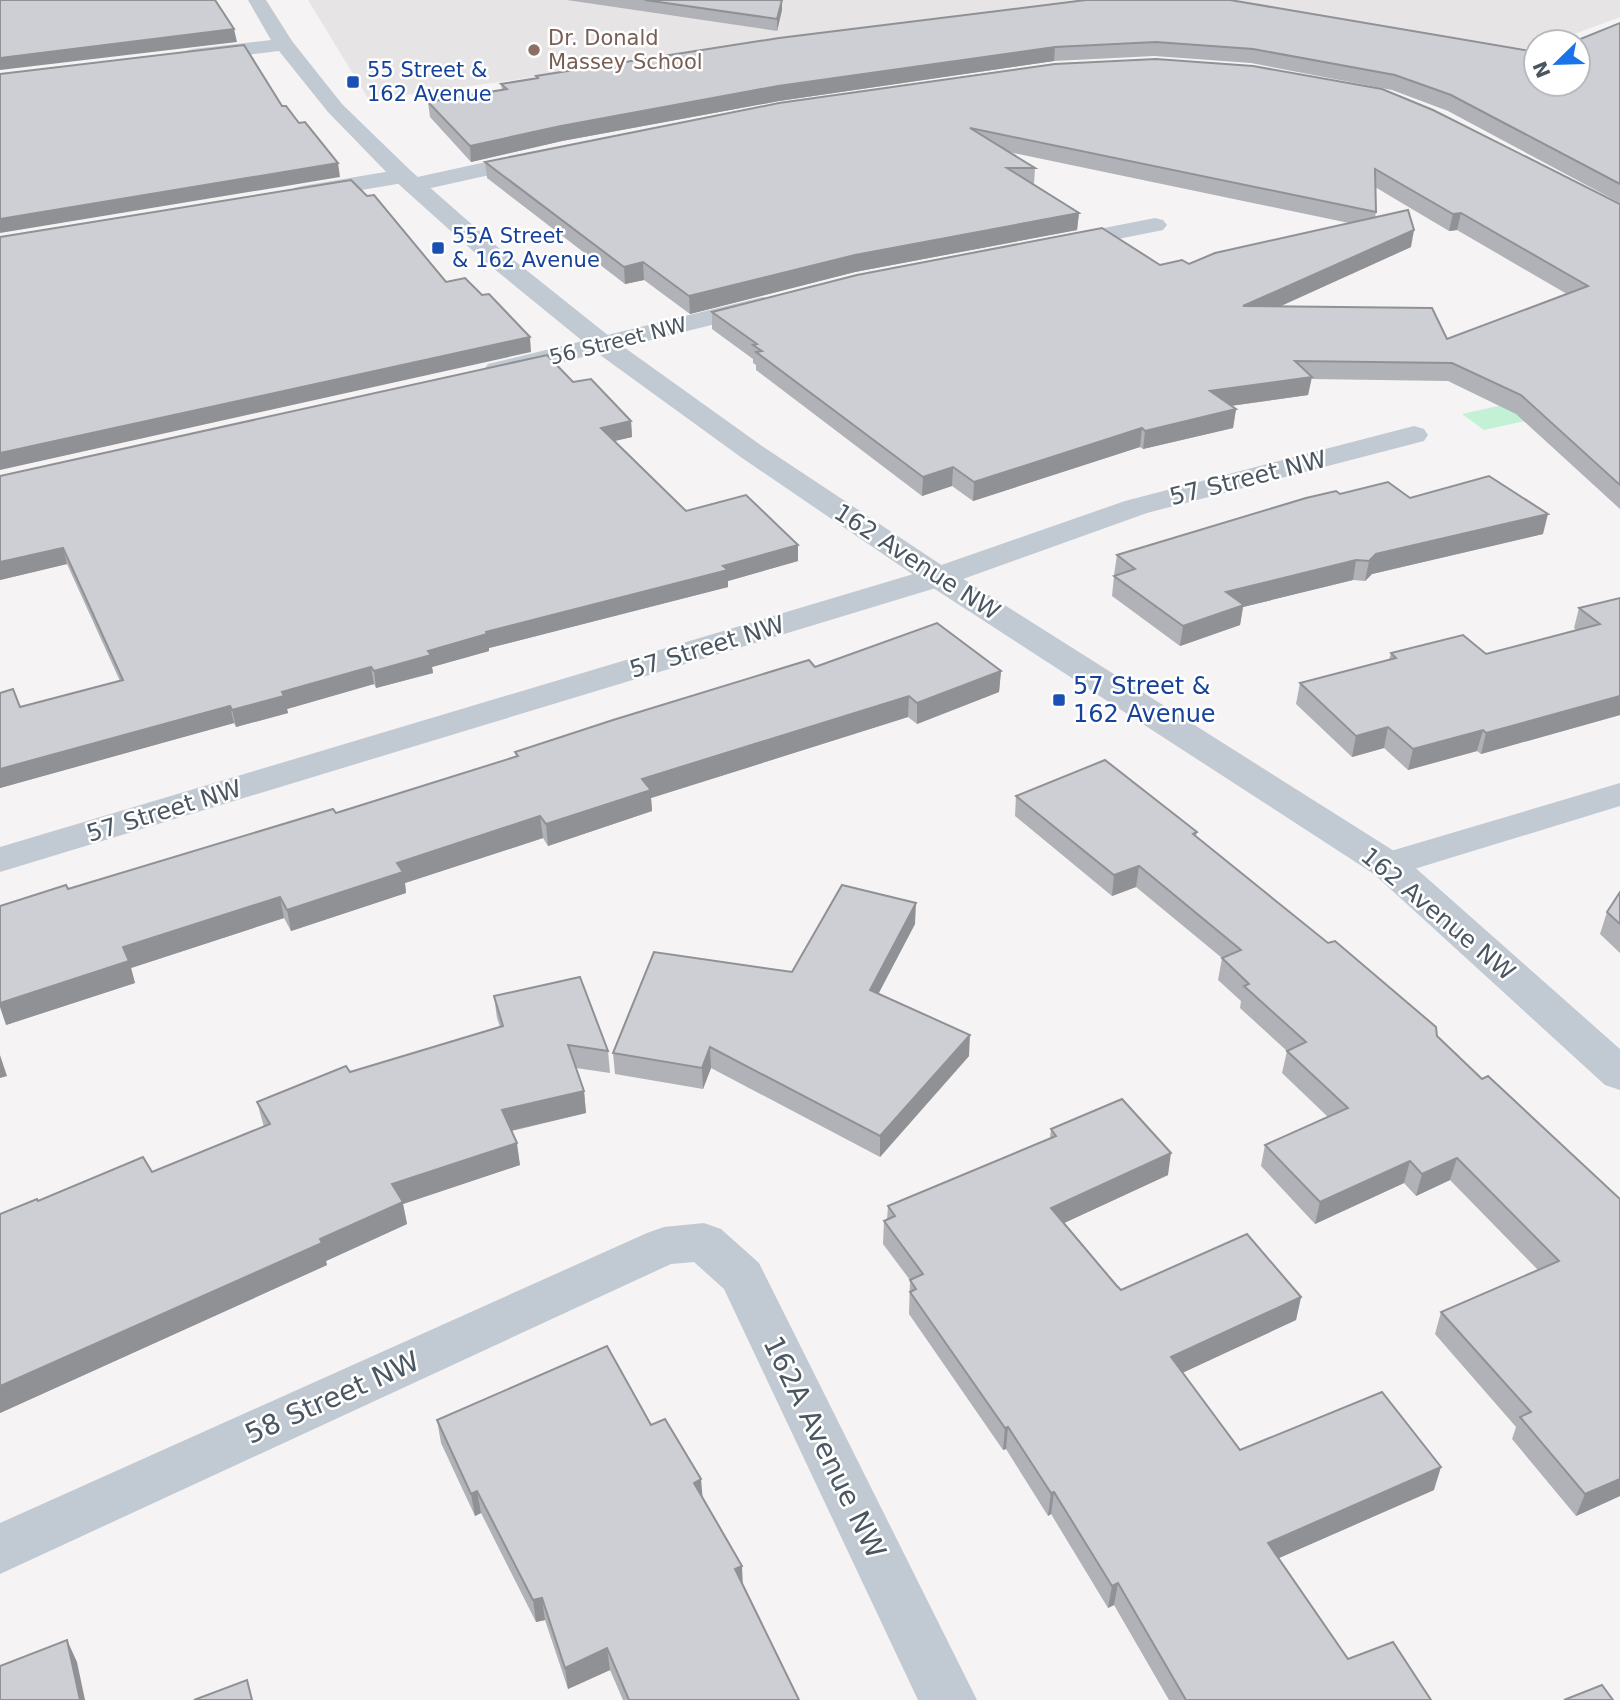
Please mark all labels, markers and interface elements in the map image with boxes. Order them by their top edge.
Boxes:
place label: Dr. Donald Massey School [548,26,703,74]
north arrow [1522,28,1592,98]
marker: Dr. Donald Massey School [526,42,542,58]
place label: 55 Street & 162 Avenue [367,58,492,106]
text: N [1528,58,1555,81]
marker: 55 Street & 162 Avenue [345,74,361,90]
place label: 55A Street & 162 Avenue [452,224,600,272]
marker: 55A Street & 162 Avenue [430,240,446,256]
street label: 56 Street NW [547,312,689,370]
street label: 57 Street NW [1167,445,1329,511]
street label: 162 Avenue NW [829,498,1005,626]
street label: 57 Street NW [626,610,788,684]
place label: 57 Street & 162 Avenue [1073,672,1216,728]
marker: 57 Street & 162 Avenue [1051,692,1067,708]
street label: 57 Street NW [83,774,245,848]
street label: 162 Avenue NW [1355,842,1521,986]
street label: 162A Avenue NW [756,1331,893,1564]
street label: 58 Street NW [240,1344,424,1451]

